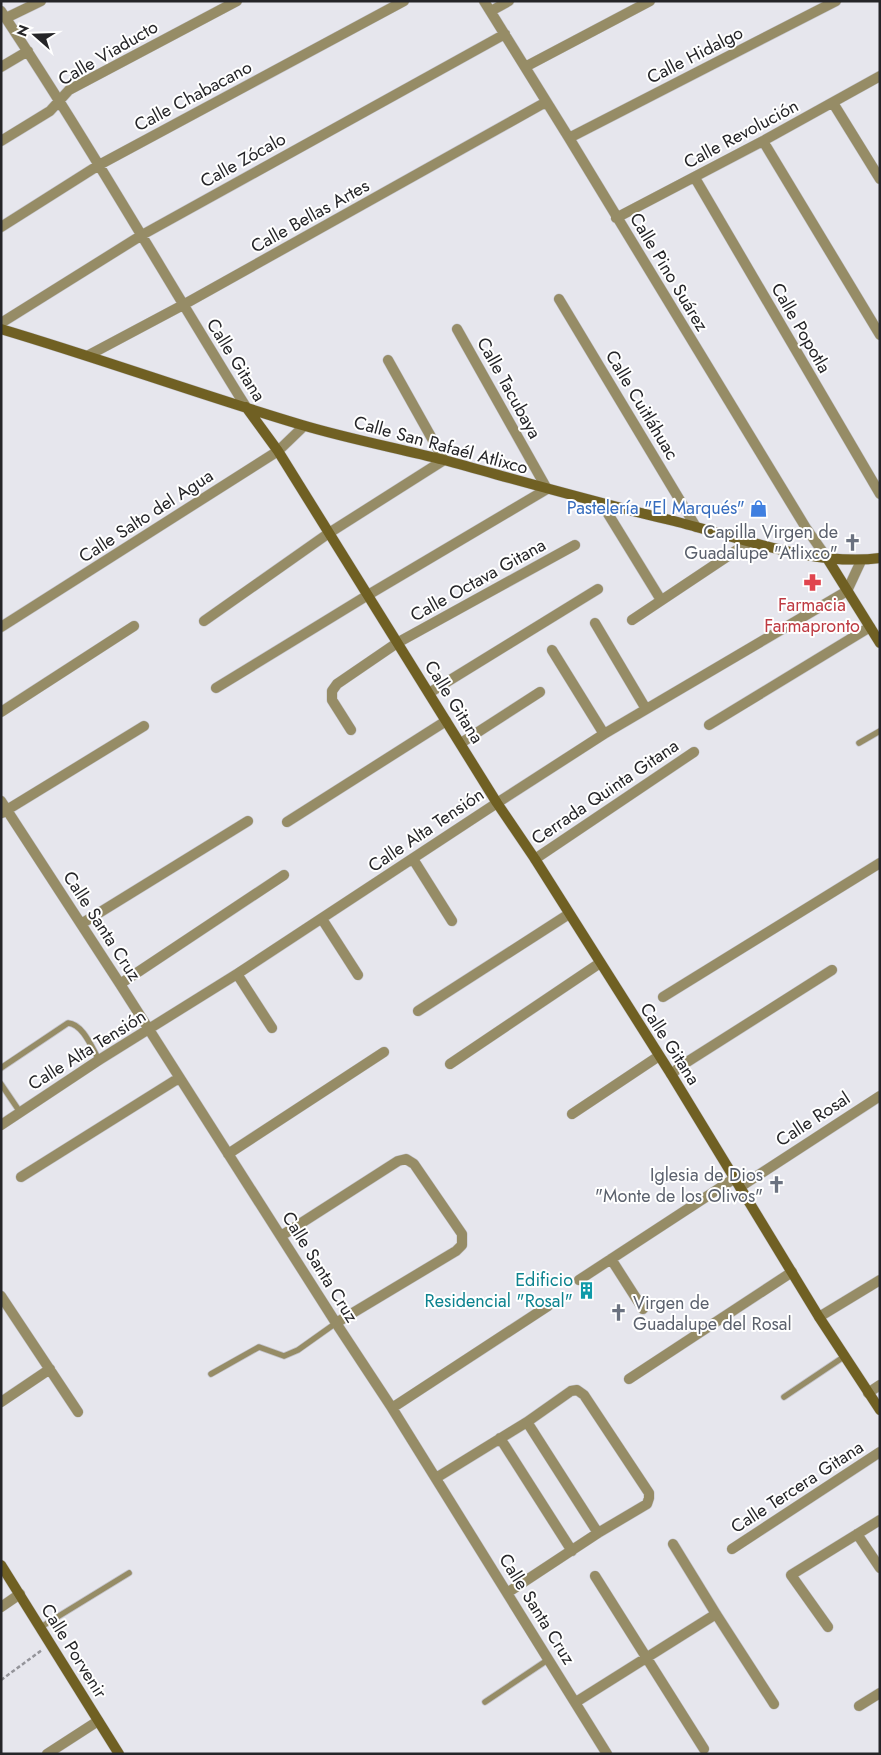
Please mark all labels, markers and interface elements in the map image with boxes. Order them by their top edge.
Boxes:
north arrow [10,10,60,60]
street label: Calle Viaducto [53,14,163,92]
street label: Calle Hidalgo [642,20,748,90]
text: N [11,22,34,39]
street label: Calle Chabacano [130,54,257,138]
street label: Calle Revolución [679,93,803,175]
street label: Calle Zócalo [195,126,291,194]
street label: Calle Bellas Artes [246,173,374,259]
street label: Calle Pino Suárez [623,208,715,337]
street label: Calle Popotla [765,278,837,378]
street label: Calle Gitana [200,313,272,407]
street label: Calle Tacubaya [470,332,548,444]
street label: Calle Cuitláhuac [599,345,685,465]
street label: Calle San Rafaél Atlixco [351,409,531,481]
street label: Calle Salto del Agua [74,463,218,569]
place label: Pastelería "El Marqués" [567,495,745,521]
shop icon: Pastelería "El Marqués" [749,498,769,518]
place label: Capilla Virgen de Guadalupe "Atlixco" [684,519,838,566]
street label: Calle Octava Gitana [406,532,550,628]
church icon: Capilla Virgen de Guadalupe "Atlixco" [842,532,862,552]
pharmacy icon: Farmacia Farmapronto [802,572,822,592]
place label: Farmacia Farmapronto [764,592,860,639]
street label: Calle Gitana [418,655,490,749]
street label: Cerrada Quinta Gitana [526,733,684,851]
street label: Calle Alta Tensión [363,782,489,878]
street label: Calle Santa Cruz [57,866,148,987]
street label: Calle Gitana [634,998,706,1090]
street label: Calle Alta Tensión [23,1003,151,1097]
street label: Calle Rosal [771,1085,855,1153]
place label: Iglesia de Dios "Monte de los Olivos" [595,1162,763,1209]
church icon: Iglesia de Dios "Monte de los Olivos" [767,1175,787,1195]
street label: Calle Santa Cruz [275,1206,365,1328]
place label: Edificio Residencial "Rosal" [425,1267,573,1314]
building icon: Edificio Residencial "Rosal" [577,1280,597,1300]
place label: Virgen de Guadalupe del Rosal [633,1290,792,1337]
church icon: Virgen de Guadalupe del Rosal [609,1303,629,1323]
street label: Calle Tercera Gitana [726,1434,868,1540]
street label: Calle Santa Cruz [492,1548,582,1670]
street label: Calle Porvenir [35,1599,114,1704]

